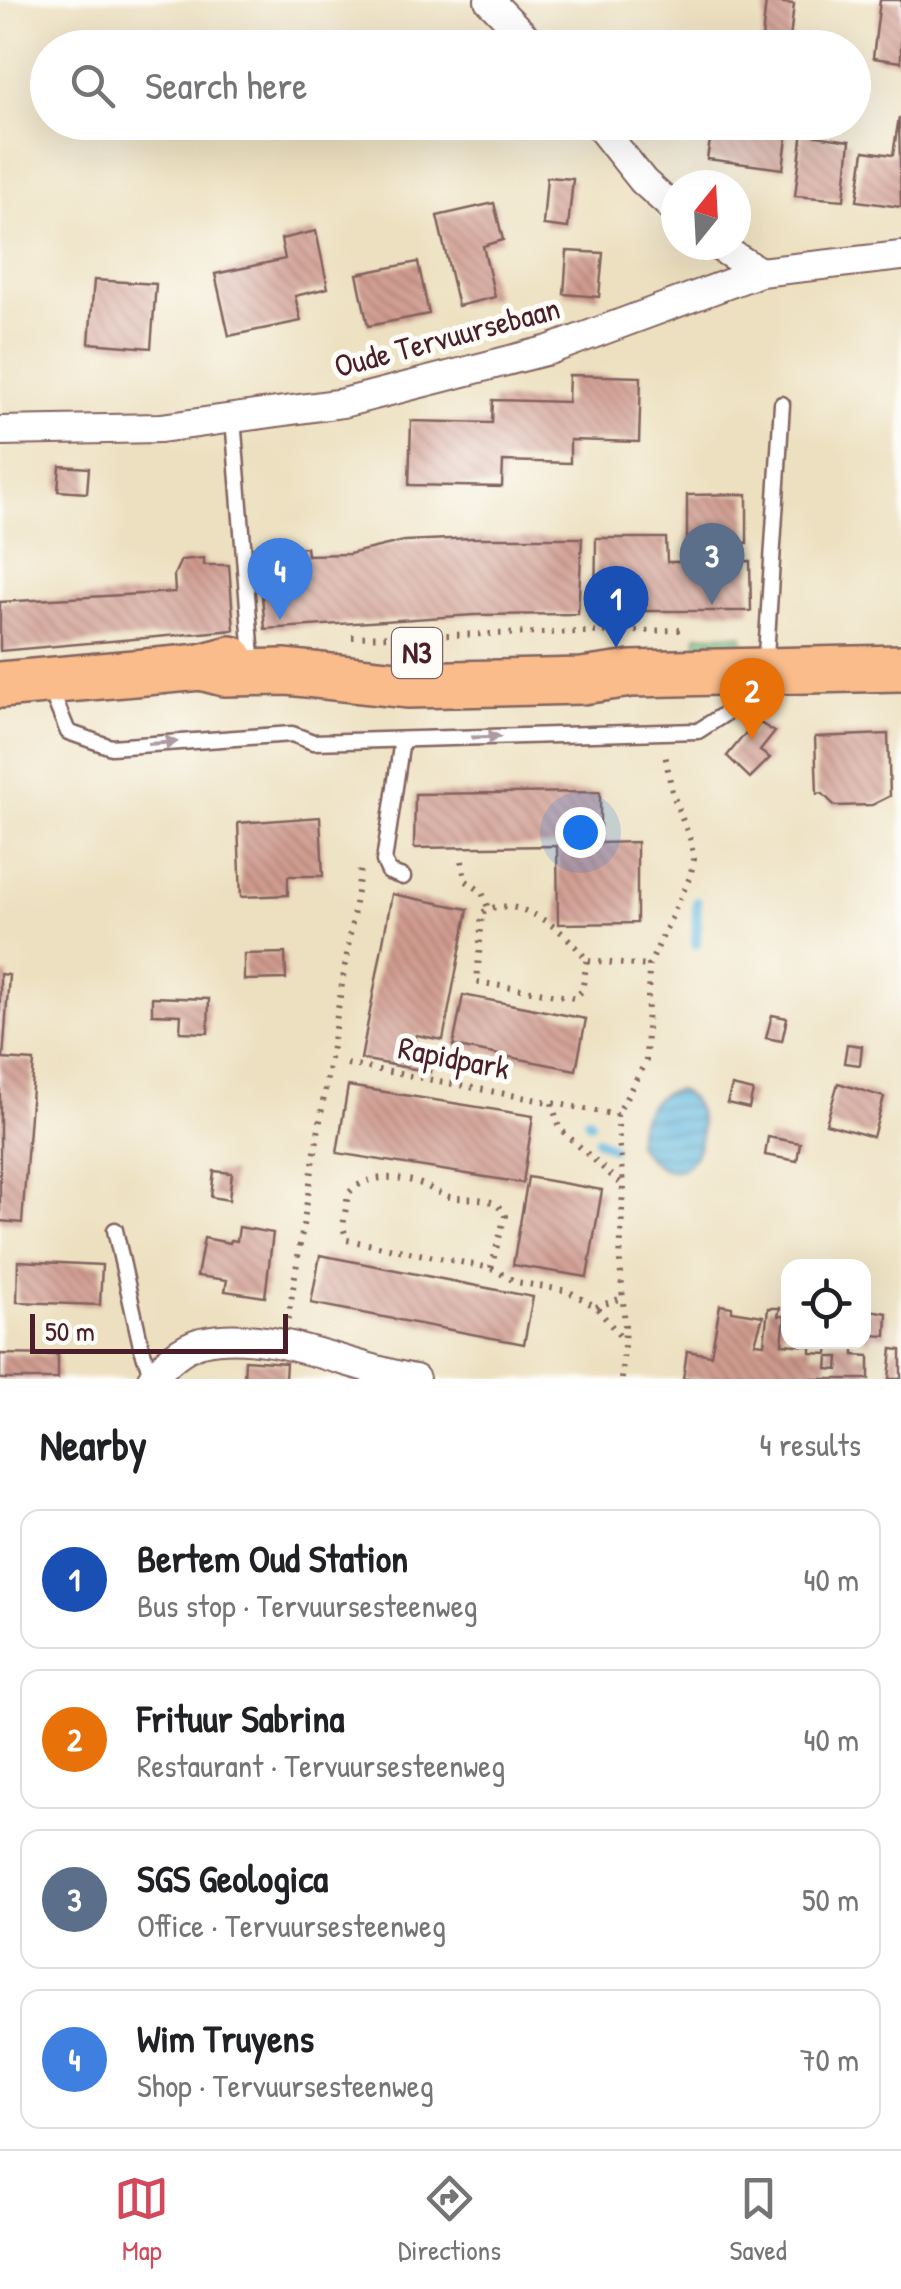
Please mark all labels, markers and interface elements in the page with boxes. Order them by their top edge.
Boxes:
search box [30,30,871,140]
icon: search [65,58,120,113]
text: Search here [145,59,307,111]
north arrow [661,170,751,260]
street label: Oude Tervuursebaan [329,286,564,387]
pin: 3 [680,522,744,605]
pin: 4 [248,538,312,620]
pin: 1 [584,566,648,648]
road number: N3 [392,628,442,678]
pin: 2 [720,658,784,740]
one-way arrow [470,729,502,745]
one-way arrow [147,735,179,751]
your location [555,807,606,858]
street label: Rapidpark [395,1026,513,1089]
map controls [781,1259,871,1349]
button: locate [781,1259,871,1349]
scale bar [30,1309,288,1354]
text: 50 m [45,1312,95,1350]
text: Nearby [40,1416,147,1473]
text: 4 results [760,1423,861,1466]
text: Bertem Oud Station [137,1532,408,1584]
text: 1 [69,1558,80,1601]
text: 40 m [804,1558,859,1601]
text: Bus stop · Tervuursesteenweg [137,1584,478,1627]
text: Frituur Sabrina [137,1692,344,1744]
text: 2 [67,1718,82,1761]
text: 40 m [804,1718,859,1761]
text: Restaurant · Tervuursesteenweg [137,1744,505,1787]
text: SGS Geologica [137,1852,328,1904]
text: 3 [67,1878,82,1921]
text: 50 m [802,1878,859,1921]
text: Office · Tervuursesteenweg [137,1904,446,1947]
text: Wim Truyens [137,2012,314,2064]
text: 4 [68,2038,81,2081]
text: 70 m [800,2038,859,2081]
text: Shop · Tervuursesteenweg [137,2064,434,2107]
tab: Map [114,2171,169,2269]
tab: Directions [398,2171,501,2269]
tab: Saved [730,2171,787,2269]

